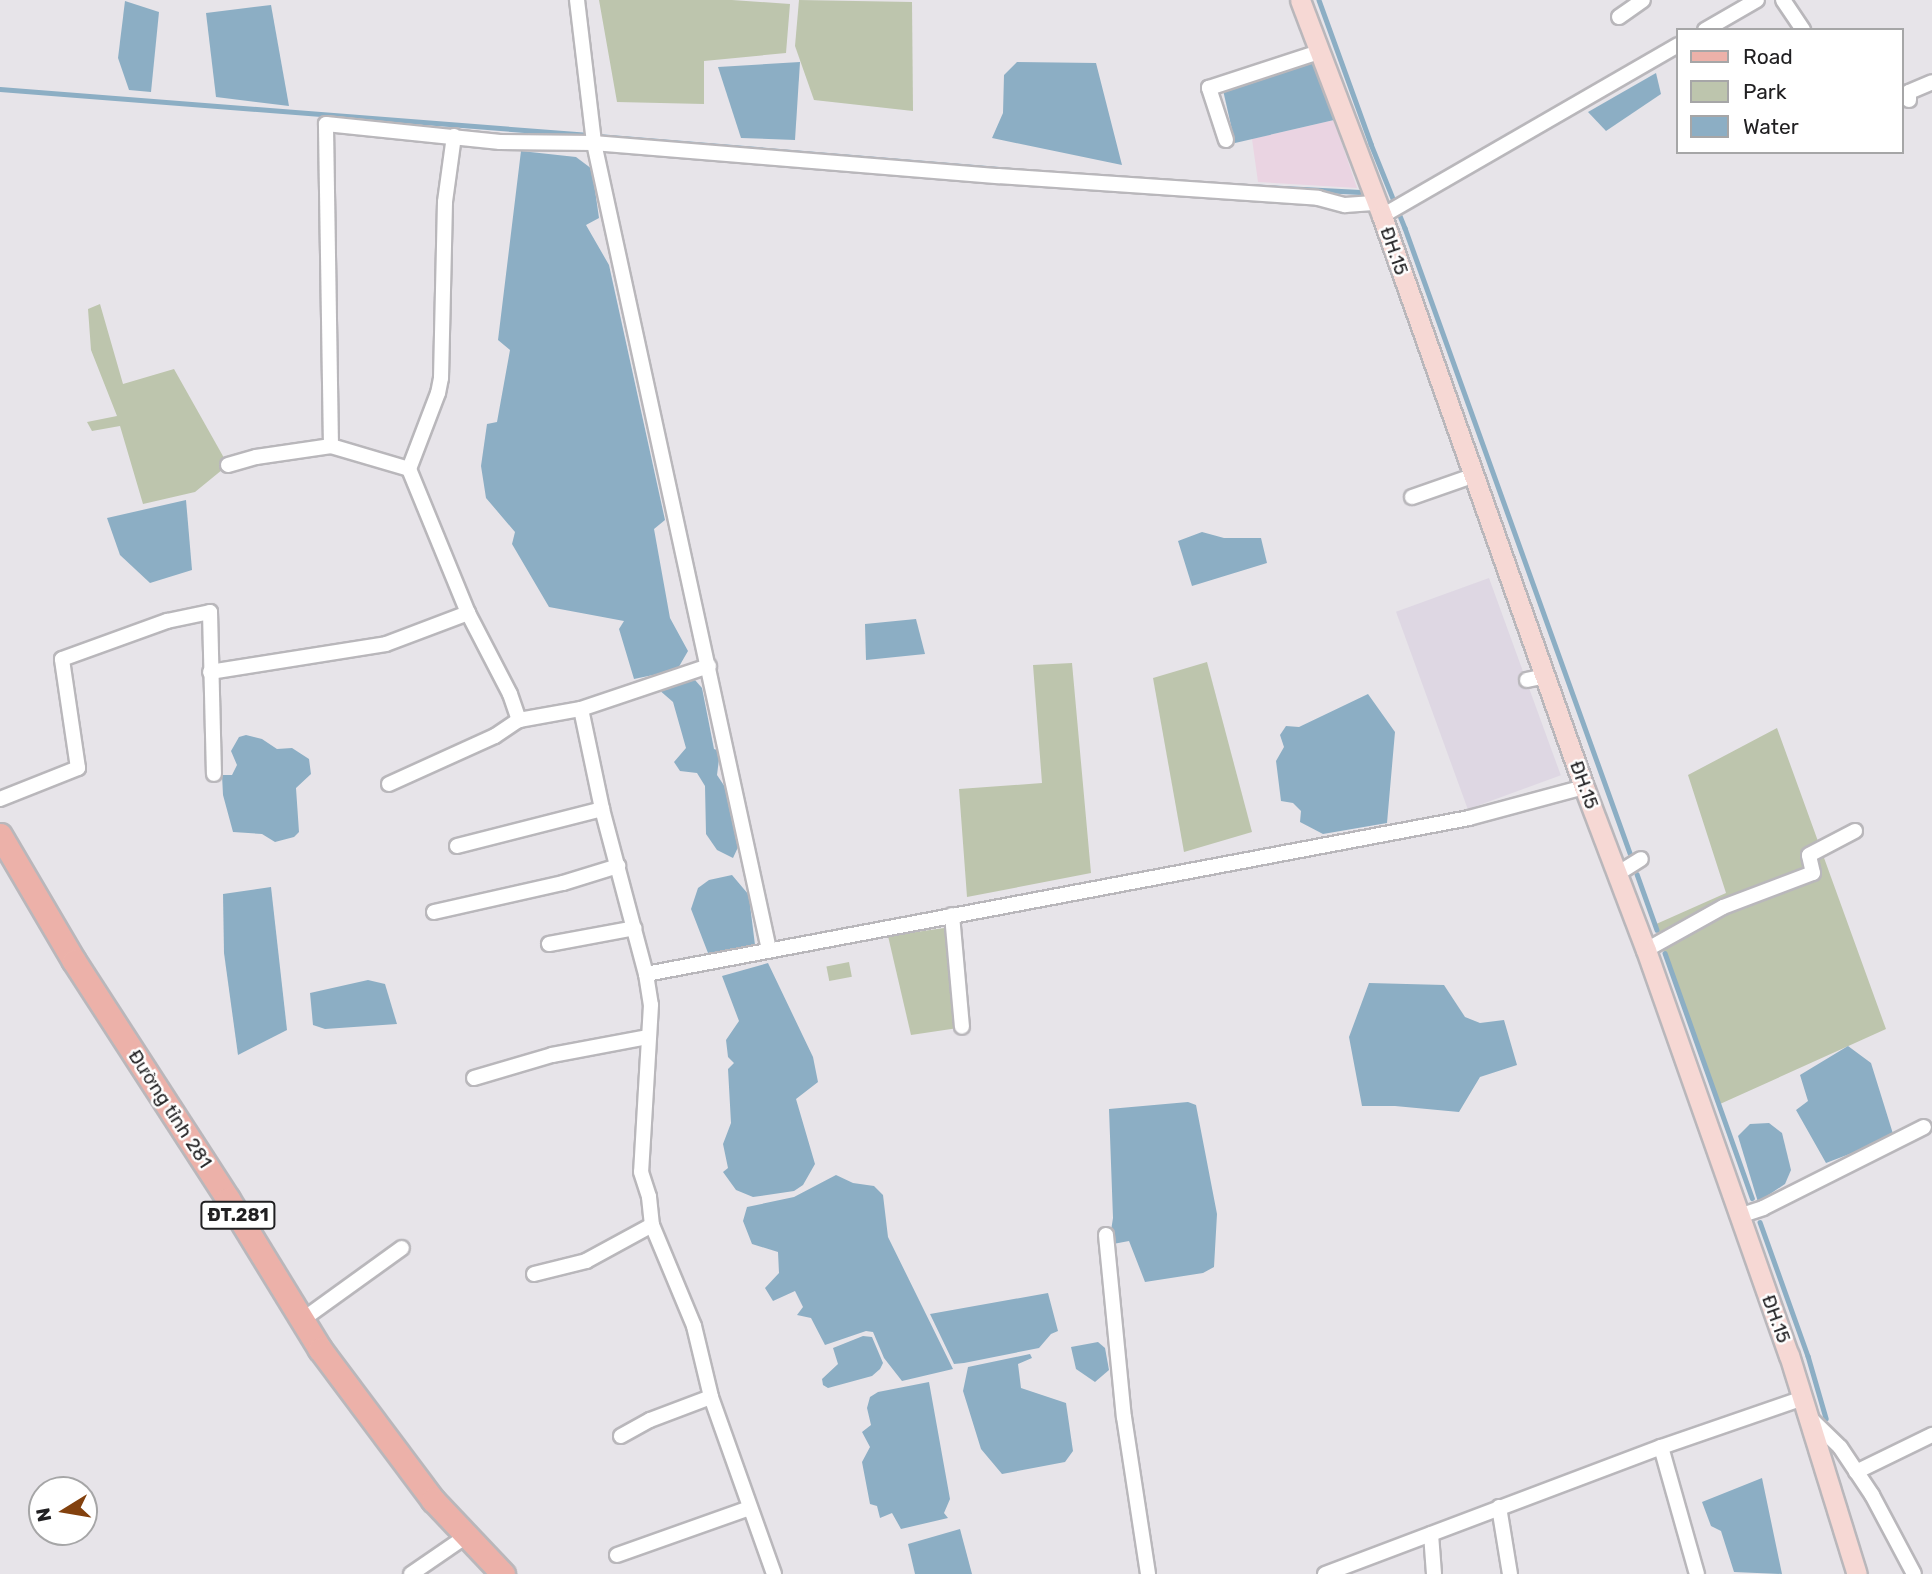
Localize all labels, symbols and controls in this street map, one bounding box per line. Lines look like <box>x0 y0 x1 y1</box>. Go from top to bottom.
legend <box>1676 28 1904 154</box>
text: Road <box>1743 44 1793 69</box>
text: Park <box>1743 79 1787 104</box>
text: Water <box>1743 114 1799 139</box>
street label: ĐH.15 <box>1375 224 1413 278</box>
street label: ĐH.15 <box>1565 758 1603 812</box>
street label: Đường tỉnh 281 <box>123 1045 217 1173</box>
road number: ĐT.281 <box>200 1200 276 1230</box>
street label: ĐH.15 <box>1757 1292 1795 1346</box>
north arrow <box>28 1476 98 1546</box>
text: N <box>31 1506 56 1524</box>

